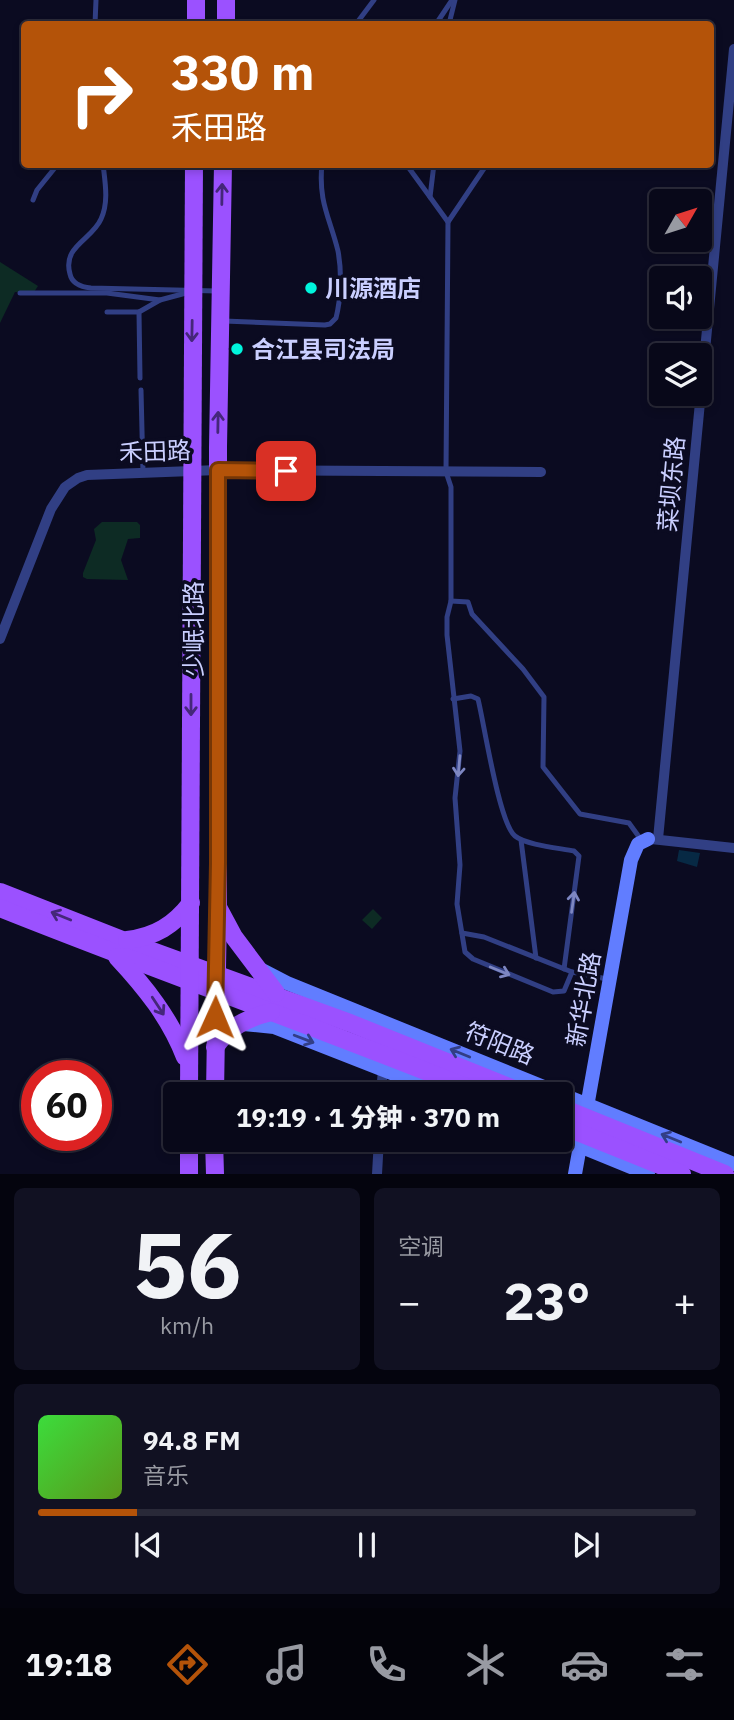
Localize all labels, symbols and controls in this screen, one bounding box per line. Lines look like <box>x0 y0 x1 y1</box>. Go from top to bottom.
text: 330 m <box>171 40 315 103</box>
icon: right <box>56 49 147 140</box>
text: 禾田路 <box>171 106 267 148</box>
one-way arrow <box>216 183 229 206</box>
north arrow <box>649 189 712 252</box>
map controls <box>649 189 712 406</box>
button: sound <box>649 266 712 329</box>
place label: 川源酒店 <box>325 272 421 304</box>
marker: 川源酒店 <box>303 280 319 296</box>
one-way arrow <box>185 319 199 342</box>
place label: 合江县司法局 <box>251 333 395 365</box>
marker: 合江县司法局 <box>229 341 245 357</box>
button: layers <box>649 343 712 406</box>
one-way arrow <box>212 410 225 433</box>
street label: 禾田路 <box>118 434 192 468</box>
street label: 菜坝东路 <box>651 435 691 533</box>
pin <box>256 441 316 501</box>
icon: arrive <box>267 452 305 490</box>
street label: 少岷北路 <box>177 581 209 677</box>
one-way arrow <box>184 693 198 716</box>
one-way arrow <box>452 755 465 777</box>
one-way arrow <box>567 891 580 914</box>
one-way arrow <box>51 908 73 921</box>
street label: 新华北路 <box>559 949 607 1049</box>
one-way arrow <box>489 965 511 978</box>
position arrow <box>178 980 252 1054</box>
one-way arrow <box>151 996 165 1016</box>
street label: 符阳路 <box>461 1015 539 1071</box>
one-way arrow <box>293 1033 315 1046</box>
one-way arrow <box>449 1046 471 1059</box>
speed limit sign: 60 <box>21 1060 112 1151</box>
text: 19:19 · 1 分钟 · 370 m <box>236 1100 500 1134</box>
one-way arrow <box>660 1131 682 1144</box>
text: 56 <box>132 1205 242 1323</box>
text: 空调 <box>398 1231 444 1261</box>
text: 23° <box>504 1267 590 1334</box>
text: − <box>398 1277 421 1326</box>
text: + <box>673 1277 696 1326</box>
text: km/h <box>160 1310 214 1340</box>
text: 94.8 FM <box>143 1423 241 1457</box>
text: 音乐 <box>143 1460 189 1490</box>
icon: previous <box>129 1526 167 1564</box>
icon: pause <box>348 1526 386 1564</box>
icon: next <box>567 1526 605 1564</box>
icon: directions <box>163 1640 212 1689</box>
icon: music <box>262 1640 311 1689</box>
icon: phone <box>362 1640 411 1689</box>
icon: climate <box>461 1640 510 1689</box>
icon: car <box>560 1640 609 1689</box>
icon: filters <box>660 1640 709 1689</box>
text: 19:18 <box>25 1643 113 1685</box>

